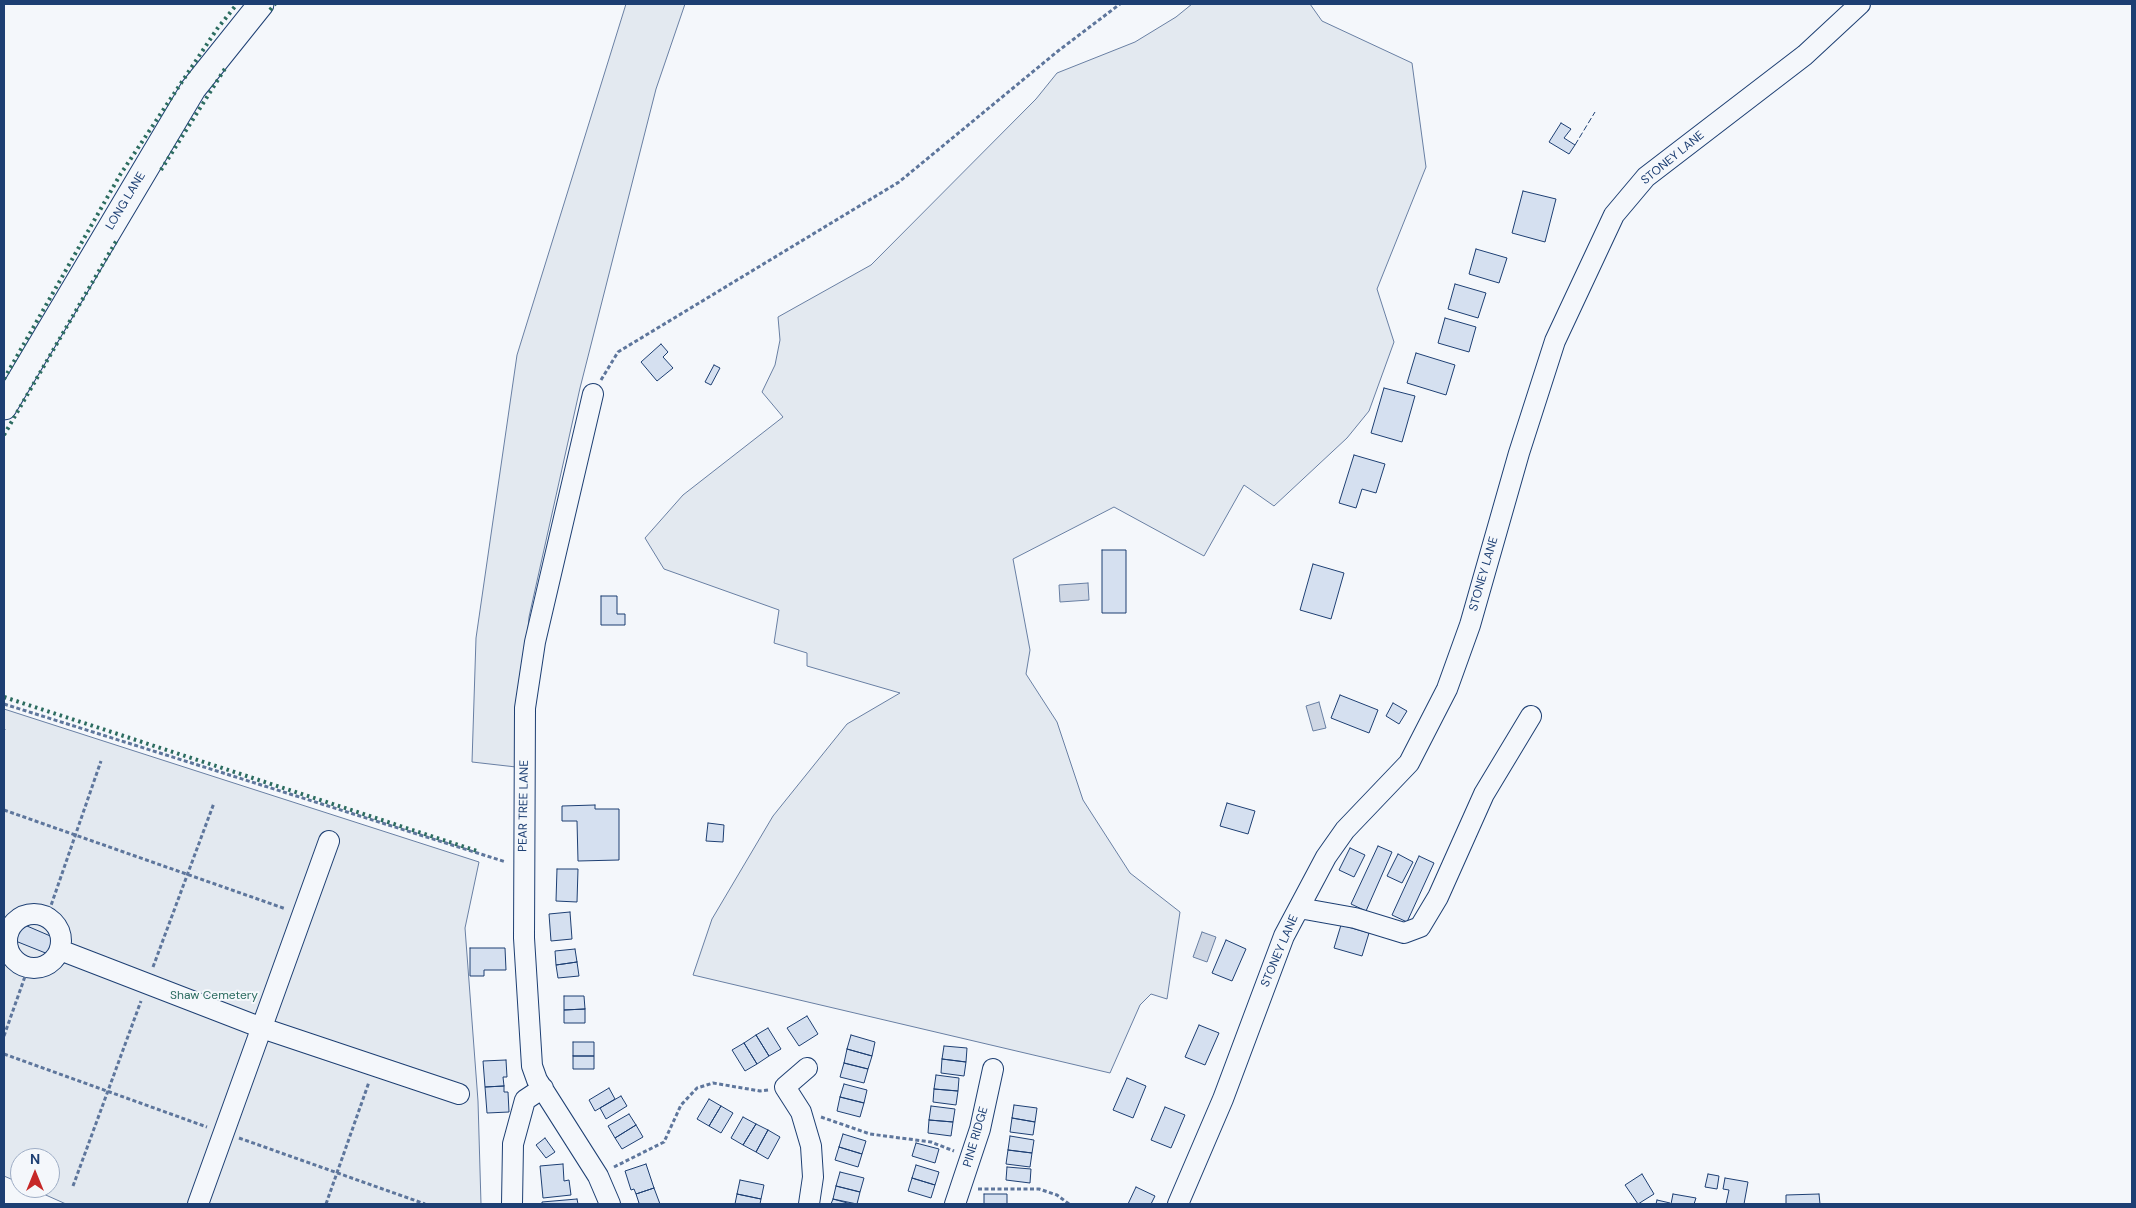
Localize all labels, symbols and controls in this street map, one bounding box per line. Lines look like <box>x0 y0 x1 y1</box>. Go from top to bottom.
street label: STONEY LANE <box>1639 128 1707 188</box>
street label: LONG LANE <box>103 170 149 232</box>
street label: STONEY LANE <box>1466 535 1502 613</box>
street label: PEAR TREE LANE <box>516 760 532 852</box>
street label: STONEY LANE <box>1258 913 1302 989</box>
park label: Shaw Cemetery <box>170 989 258 1003</box>
street label: PINE RIDGE <box>961 1105 991 1169</box>
north arrow <box>10 1148 60 1198</box>
text: N <box>30 1150 40 1168</box>

